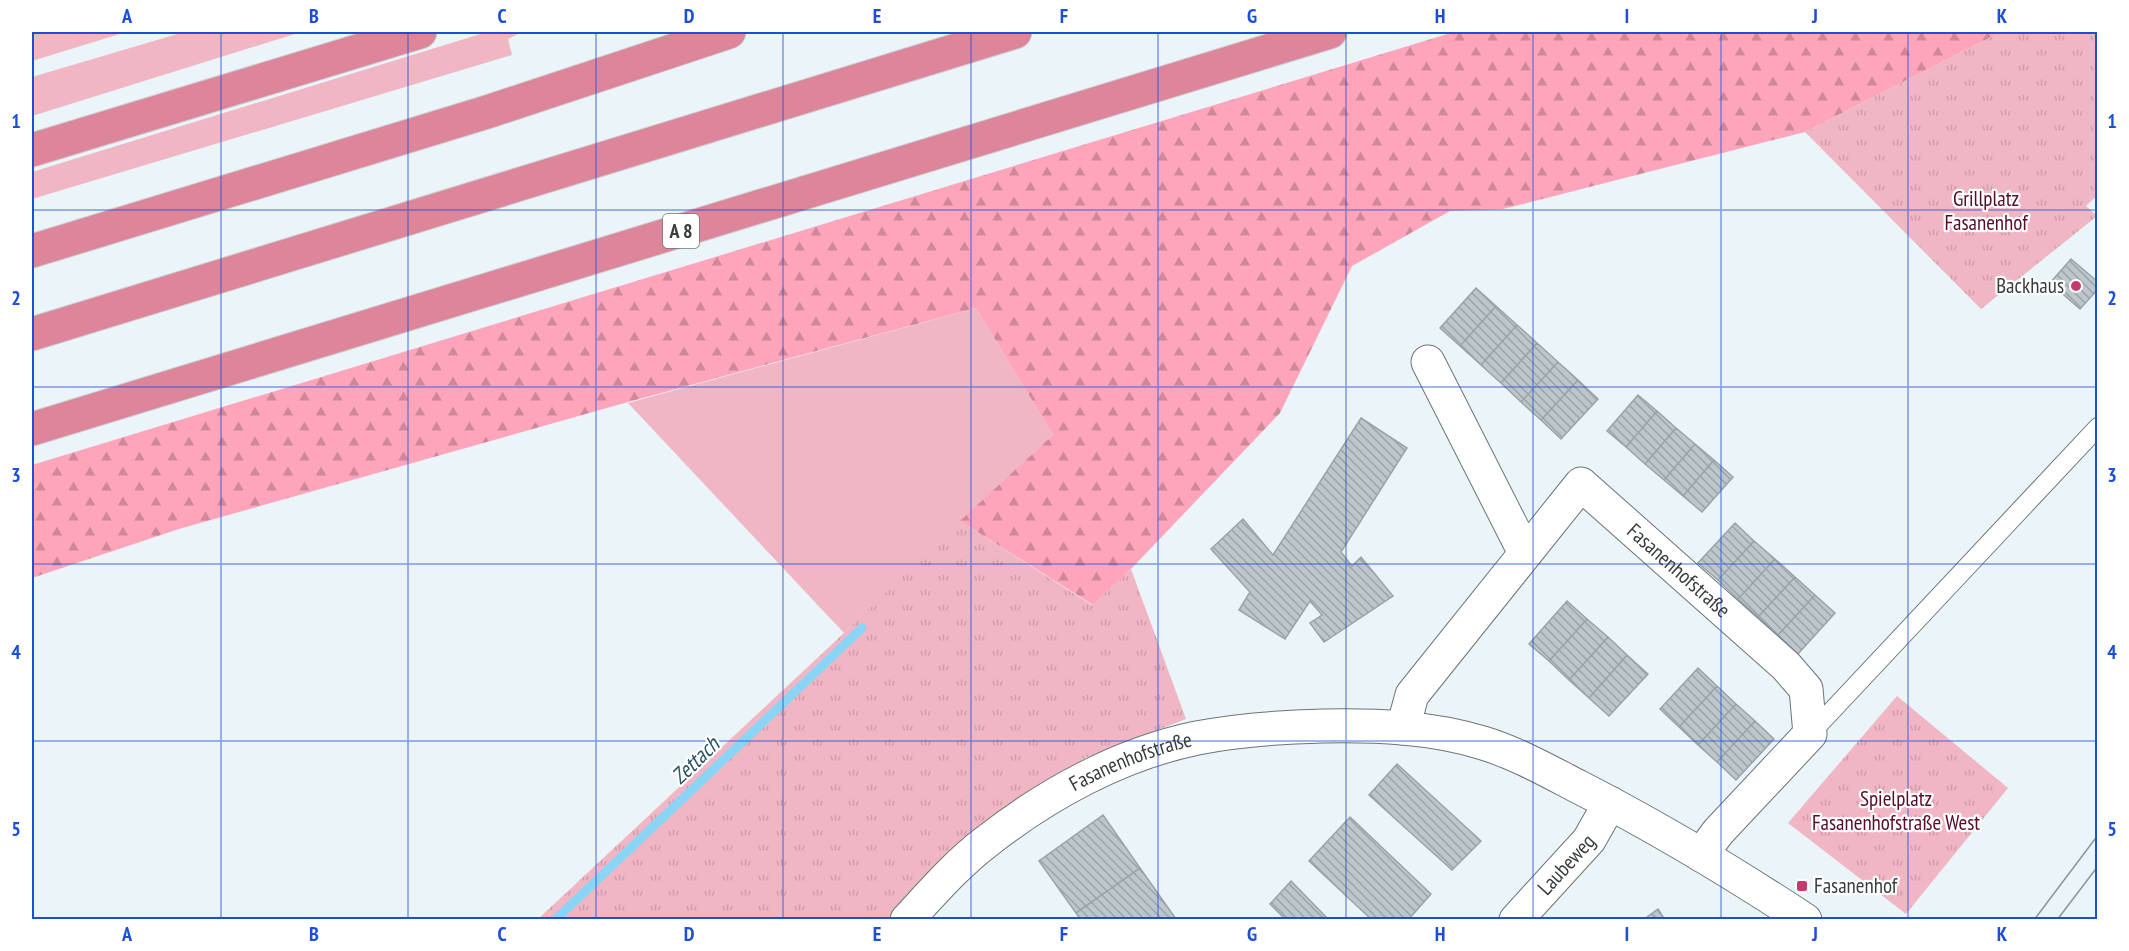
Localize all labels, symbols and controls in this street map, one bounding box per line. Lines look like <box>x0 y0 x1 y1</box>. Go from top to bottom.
text: A <box>121 3 133 29</box>
text: B <box>309 3 319 29</box>
text: C <box>497 3 507 29</box>
text: D <box>684 3 695 29</box>
text: E <box>873 3 881 29</box>
text: F <box>1060 3 1068 29</box>
text: G <box>1247 3 1257 29</box>
text: H <box>1435 3 1445 29</box>
text: I <box>1625 3 1629 29</box>
text: J <box>1811 3 1818 29</box>
text: K <box>1997 3 2008 29</box>
text: 1 <box>11 108 21 134</box>
text: 1 <box>2107 108 2117 134</box>
park label: Grillplatz Fasanenhof <box>1944 185 2028 236</box>
road number: A 8 <box>663 214 699 248</box>
place label: Backhaus <box>1996 272 2064 299</box>
marker: Backhaus <box>2069 279 2083 293</box>
text: 2 <box>11 285 21 311</box>
text: 2 <box>2107 285 2117 311</box>
text: 3 <box>11 462 21 488</box>
text: 3 <box>2107 462 2117 488</box>
street label: Fasanenhofstraße <box>1622 517 1736 623</box>
text: 4 <box>11 639 21 665</box>
text: 4 <box>2107 639 2117 665</box>
street label: Fasanenhofstraße <box>1064 726 1194 797</box>
water label: Zettach <box>665 729 726 790</box>
park label: Spielplatz Fasanenhofstraße West <box>1812 785 1980 836</box>
text: 5 <box>11 816 21 842</box>
text: 5 <box>2107 816 2117 842</box>
street label: Laubeweg <box>1531 828 1601 900</box>
place label: Fasanenhof <box>1814 872 1898 899</box>
marker: Fasanenhof <box>1795 879 1809 893</box>
text: A <box>121 921 133 947</box>
text: B <box>309 921 319 947</box>
text: C <box>497 921 507 947</box>
text: D <box>684 921 695 947</box>
text: E <box>873 921 881 947</box>
text: F <box>1060 921 1068 947</box>
text: G <box>1247 921 1257 947</box>
text: H <box>1435 921 1445 947</box>
text: I <box>1625 921 1629 947</box>
text: J <box>1811 921 1818 947</box>
text: K <box>1997 921 2008 947</box>

